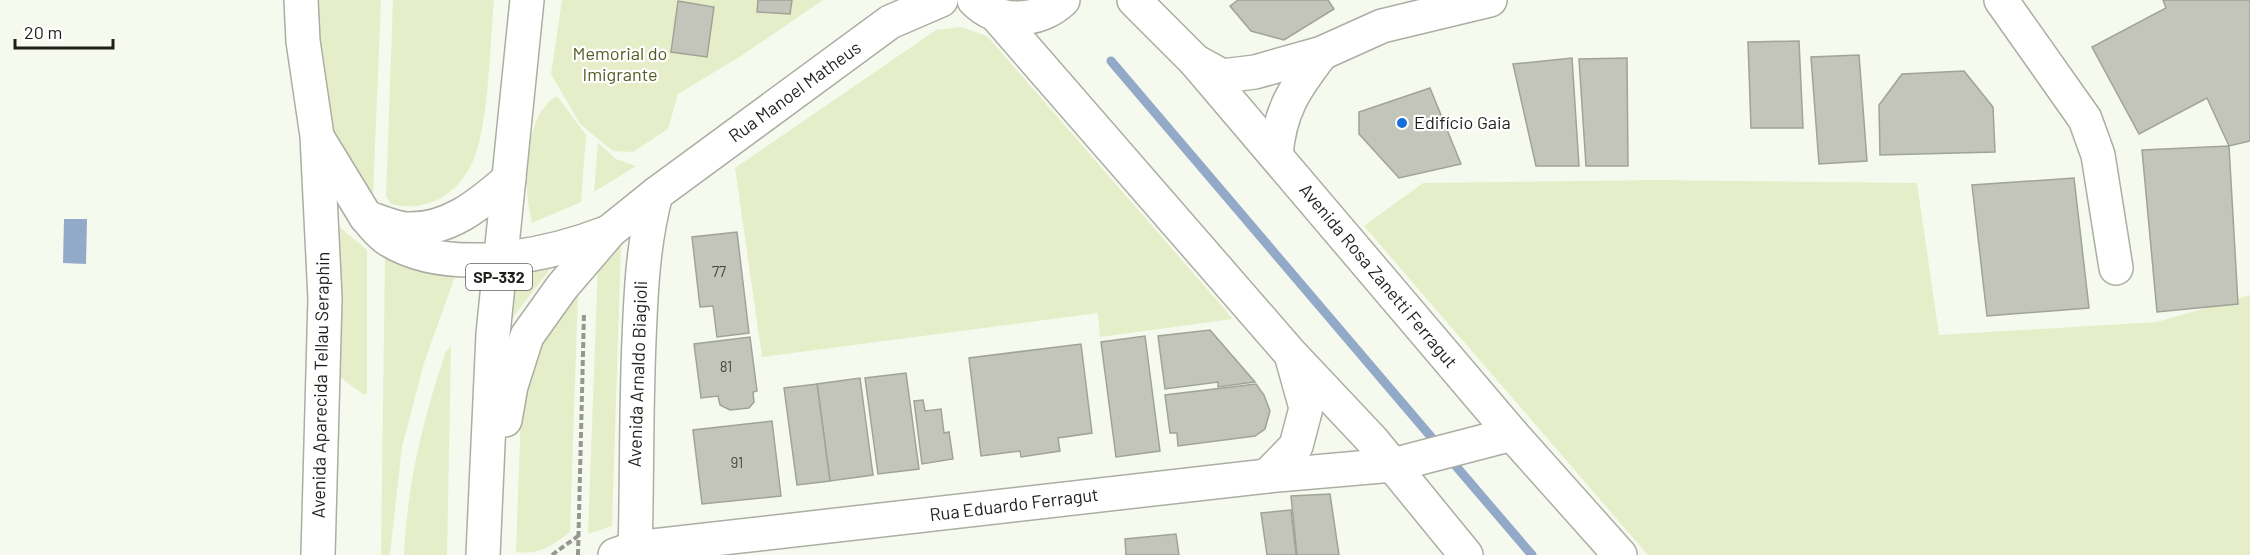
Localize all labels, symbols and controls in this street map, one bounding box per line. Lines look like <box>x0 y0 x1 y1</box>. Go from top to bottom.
scale bar <box>15 12 112 50</box>
text: 20 m <box>24 21 62 43</box>
street label: Rua Manoel Matheus <box>724 36 865 147</box>
park label: Memorial do Imigrante <box>573 42 667 85</box>
place label: Edifício Gaia <box>1414 111 1511 133</box>
marker: Edifício Gaia <box>1395 116 1409 130</box>
street label: Avenida Rosa Zanetti Ferragut <box>1295 179 1462 372</box>
street label: Avenida Aparecida Tellau Seraphin <box>307 251 333 519</box>
house number: 77 <box>712 262 726 280</box>
road number: SP-332 <box>466 264 532 290</box>
street label: Avenida Arnaldo Biagioli <box>623 280 651 468</box>
house number: 81 <box>720 357 732 375</box>
house number: 91 <box>731 453 743 471</box>
street label: Rua Eduardo Ferragut <box>928 483 1100 525</box>

